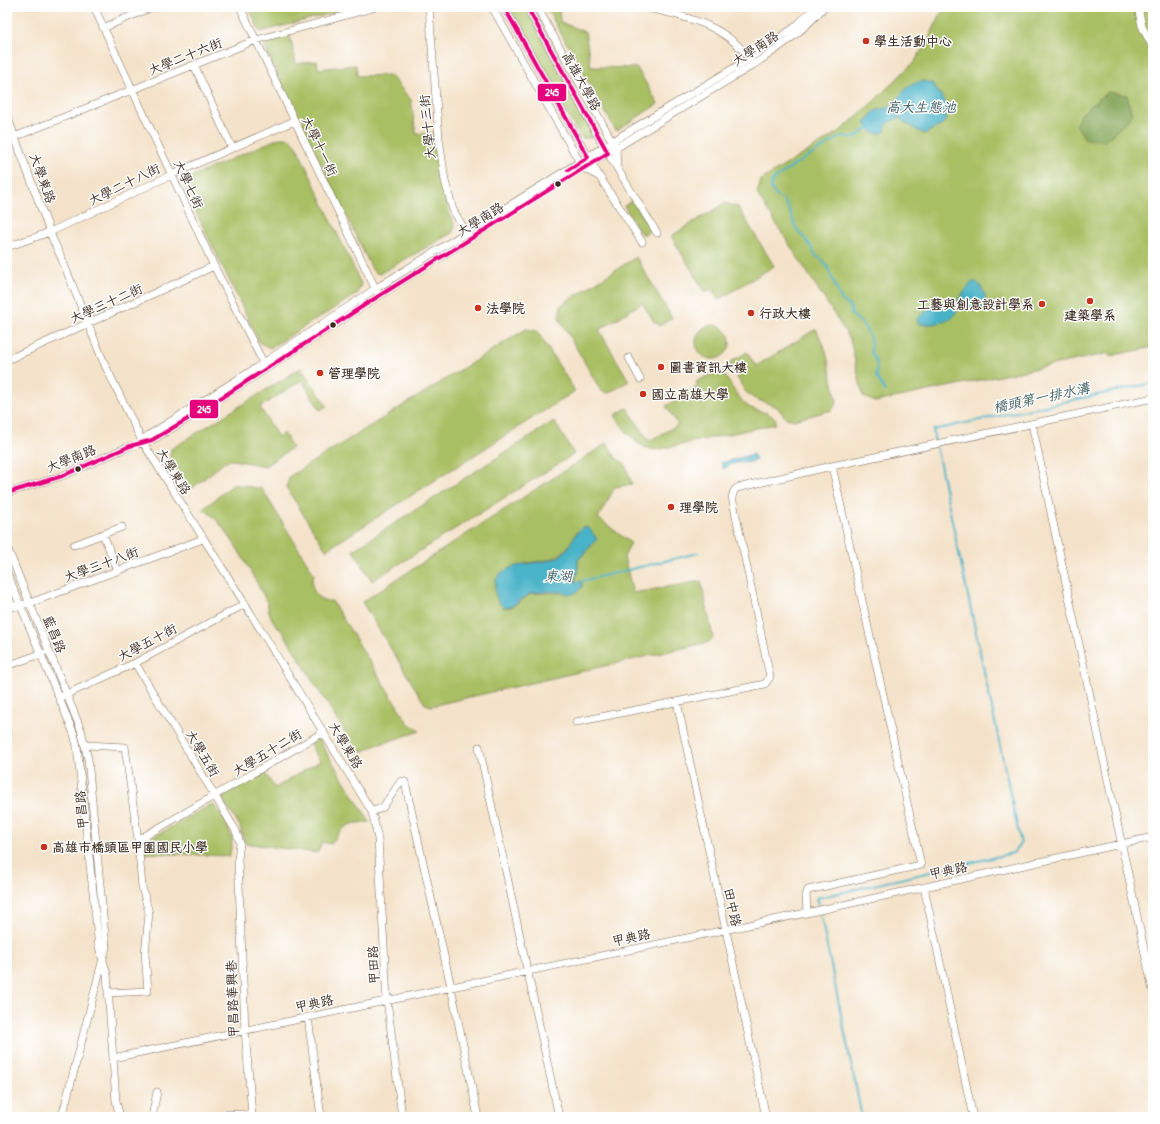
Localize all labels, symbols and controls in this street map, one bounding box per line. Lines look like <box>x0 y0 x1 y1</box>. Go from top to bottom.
street label: 大學南路 <box>728 26 782 70</box>
place label: 學生活動中心 <box>874 32 952 50</box>
street label: 大學二十六街 <box>145 33 225 79</box>
marker: 學生活動中心 <box>861 36 871 46</box>
street label: 高雄大學路 <box>558 48 606 114</box>
line badge: 245 <box>537 83 567 102</box>
text: 245 <box>545 85 559 99</box>
street label: 大學十三街 <box>415 94 439 160</box>
water label: 高大生態池 <box>886 97 957 116</box>
street label: 大學十一街 <box>298 113 342 179</box>
street label: 大學東路 <box>26 150 60 206</box>
street label: 大學七街 <box>170 157 208 211</box>
street label: 大學二十八街 <box>85 159 163 209</box>
unlabelled marker <box>553 179 563 189</box>
street label: 大學南路 <box>453 198 507 240</box>
street label: 大學三十二街 <box>67 279 145 327</box>
place label: 工藝與創意設計學系 <box>917 295 1034 313</box>
marker: 建築學系 <box>1085 296 1095 306</box>
place label: 法學院 <box>486 299 525 317</box>
marker: 工藝與創意設計學系 <box>1037 299 1047 309</box>
marker: 法學院 <box>473 303 483 313</box>
place label: 行政大樓 <box>759 304 811 322</box>
place label: 建築學系 <box>1064 306 1116 324</box>
marker: 行政大樓 <box>746 308 756 318</box>
unlabelled marker <box>328 320 338 330</box>
place label: 圖書資訊大樓 <box>669 358 747 376</box>
marker: 圖書資訊大樓 <box>656 362 666 372</box>
place label: 管理學院 <box>328 364 380 382</box>
marker: 管理學院 <box>315 368 325 378</box>
water label: 橋頭第一排水溝 <box>991 377 1092 416</box>
place label: 國立高雄大學 <box>651 385 729 403</box>
marker: 國立高雄大學 <box>638 389 648 399</box>
line badge: 245 <box>189 399 219 419</box>
text: 245 <box>197 402 211 416</box>
street label: 大學南路 <box>44 440 98 476</box>
street label: 大學東路 <box>153 444 195 498</box>
unlabelled marker <box>73 464 83 474</box>
place label: 理學院 <box>679 498 718 516</box>
marker: 理學院 <box>666 502 676 512</box>
street label: 大學三十八街 <box>61 542 141 586</box>
water label: 東湖 <box>544 566 574 585</box>
street label: 藍昌路 <box>39 613 71 655</box>
street label: 大學五十街 <box>114 619 180 665</box>
street label: 大學東路 <box>325 718 367 772</box>
street label: 大學五十二街 <box>229 724 305 780</box>
street label: 大學五街 <box>182 726 224 780</box>
street label: 甲昌路 <box>70 790 92 830</box>
place label: 高雄市橋頭區甲圍國民小學 <box>52 838 208 856</box>
marker: 高雄市橋頭區甲圍國民小學 <box>39 842 49 852</box>
street label: 甲典路 <box>927 857 969 883</box>
street label: 田中路 <box>720 886 746 928</box>
street label: 甲典路 <box>610 924 652 950</box>
street label: 甲田路 <box>363 945 383 985</box>
street label: 甲昌路華興巷 <box>222 960 242 1038</box>
street label: 甲典路 <box>293 990 335 1016</box>

